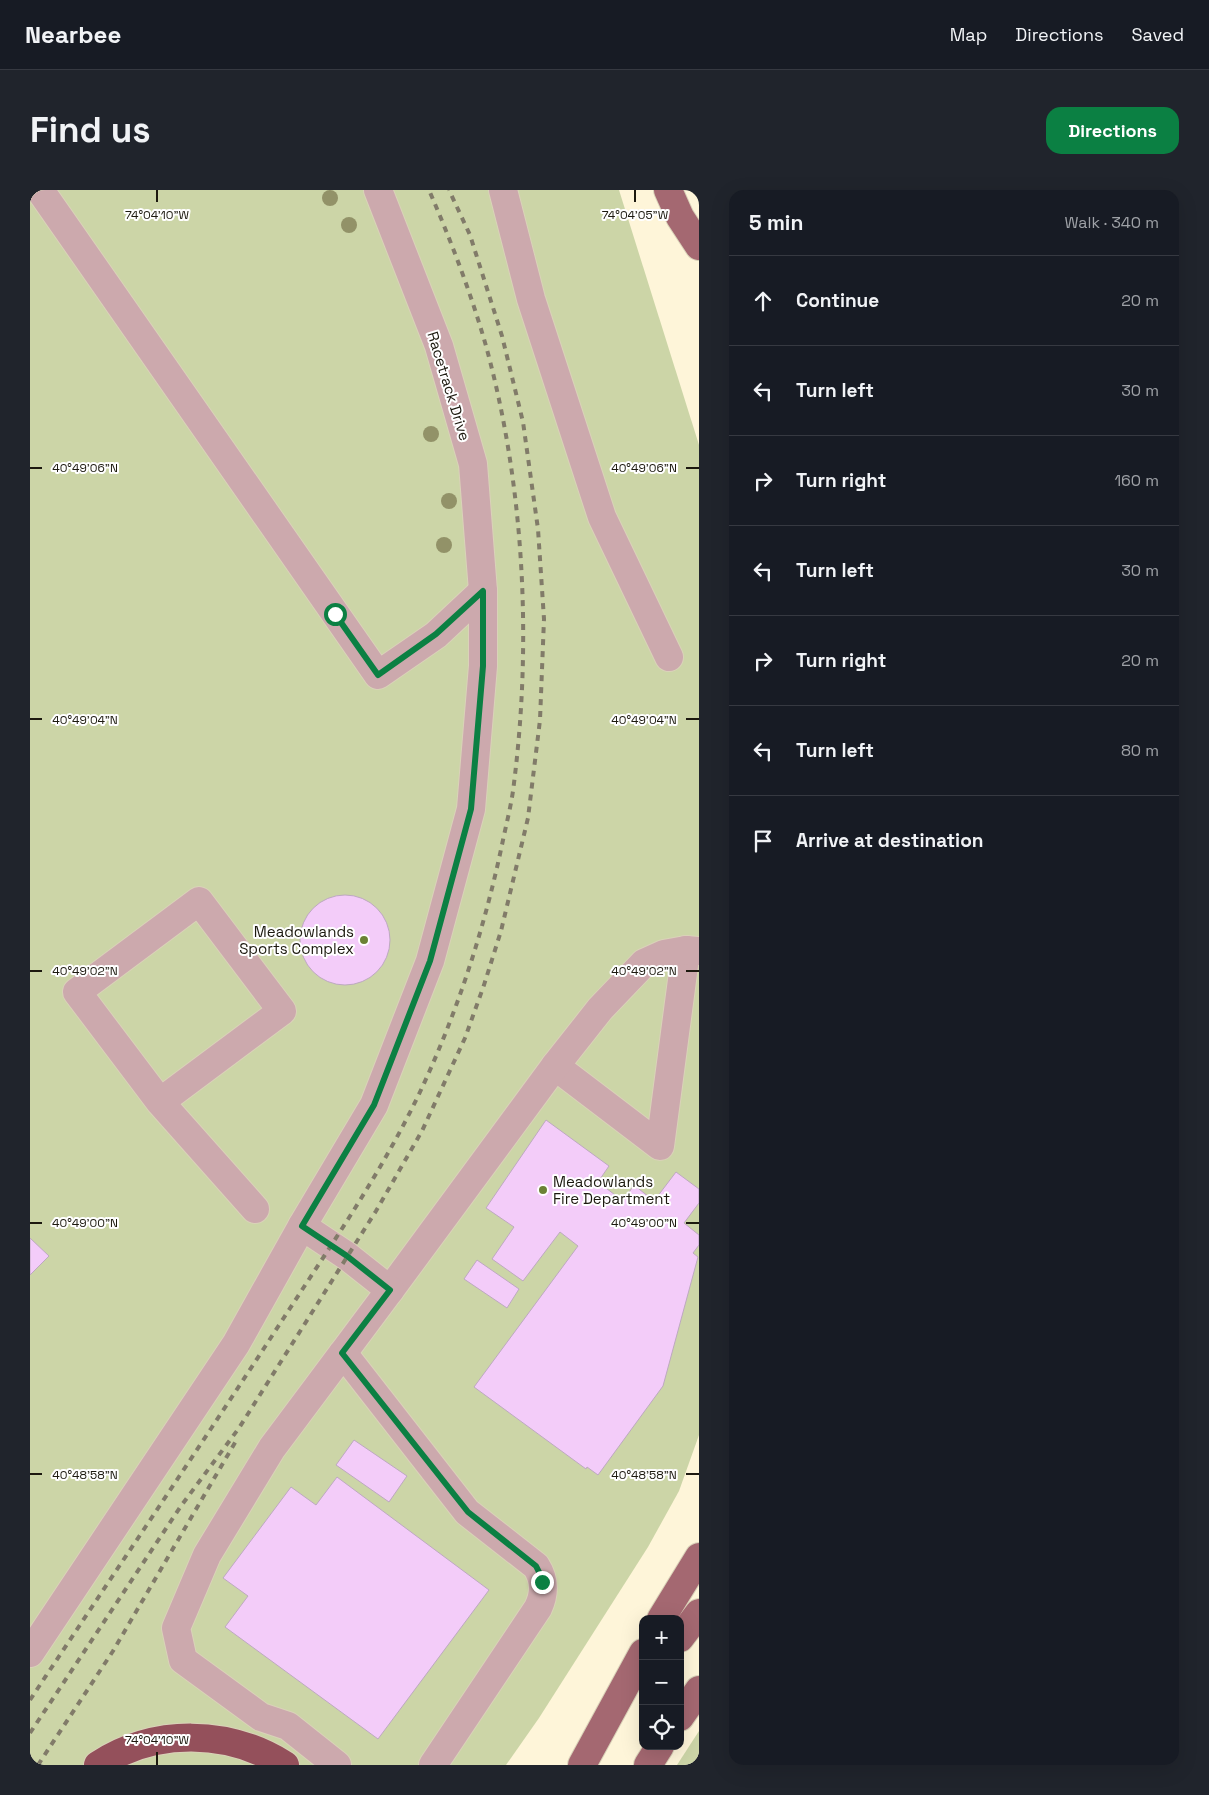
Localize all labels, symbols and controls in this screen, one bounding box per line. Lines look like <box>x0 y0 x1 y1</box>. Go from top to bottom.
text: Nearbee <box>25 19 121 50</box>
text: Map <box>950 23 987 46</box>
text: Directions <box>1015 23 1104 46</box>
text: Saved <box>1132 23 1184 46</box>
button: Directions <box>1046 107 1179 154</box>
text: Find us <box>30 108 151 152</box>
text: 74°04'10"W <box>125 207 190 223</box>
text: 74°04'05"W <box>602 207 669 223</box>
text: 5 min <box>749 209 803 236</box>
text: Walk · 340 m <box>1064 212 1159 233</box>
icon: ahead <box>749 287 777 315</box>
text: Continue <box>796 288 879 313</box>
text: 20 m <box>1121 290 1159 311</box>
street label: Racetrack Drive <box>423 329 475 443</box>
icon: left <box>749 377 777 405</box>
text: Turn left <box>796 378 874 403</box>
text: 30 m <box>1121 380 1159 401</box>
text: 40°49'06"N <box>52 460 118 476</box>
text: 40°49'06"N <box>611 460 677 476</box>
icon: right <box>749 467 777 495</box>
text: Turn right <box>796 468 886 493</box>
text: 160 m <box>1114 470 1159 491</box>
icon: left <box>749 557 777 585</box>
text: Turn left <box>796 558 874 583</box>
text: 30 m <box>1121 560 1159 581</box>
route start <box>324 603 347 626</box>
icon: right <box>749 647 777 675</box>
text: Turn right <box>796 648 886 673</box>
text: 20 m <box>1121 650 1159 671</box>
text: 40°49'04"N <box>52 712 118 728</box>
text: 40°49'04"N <box>611 712 677 728</box>
icon: left <box>749 737 777 765</box>
text: Turn left <box>796 738 874 763</box>
text: 80 m <box>1121 740 1159 761</box>
icon: arrive <box>749 827 777 855</box>
text: Arrive at destination <box>796 828 984 853</box>
place label: Meadowlands Sports Complex <box>239 922 354 958</box>
marker: Meadowlands Sports Complex <box>358 934 370 946</box>
text: 40°49'02"N <box>52 963 118 979</box>
text: 40°49'02"N <box>611 963 677 979</box>
place label: Meadowlands Fire Department <box>553 1172 670 1208</box>
marker: Meadowlands Fire Department <box>537 1184 549 1196</box>
text: 40°49'00"N <box>52 1215 118 1231</box>
text: 40°49'00"N <box>611 1215 677 1231</box>
text: 40°48'58"N <box>52 1467 118 1483</box>
text: 40°48'58"N <box>611 1467 677 1483</box>
route end <box>531 1571 554 1594</box>
map controls <box>639 1615 684 1750</box>
button: + <box>639 1615 684 1660</box>
button: − <box>639 1660 684 1705</box>
button: locate <box>639 1705 684 1750</box>
text: 74°04'10"W <box>125 1732 190 1748</box>

